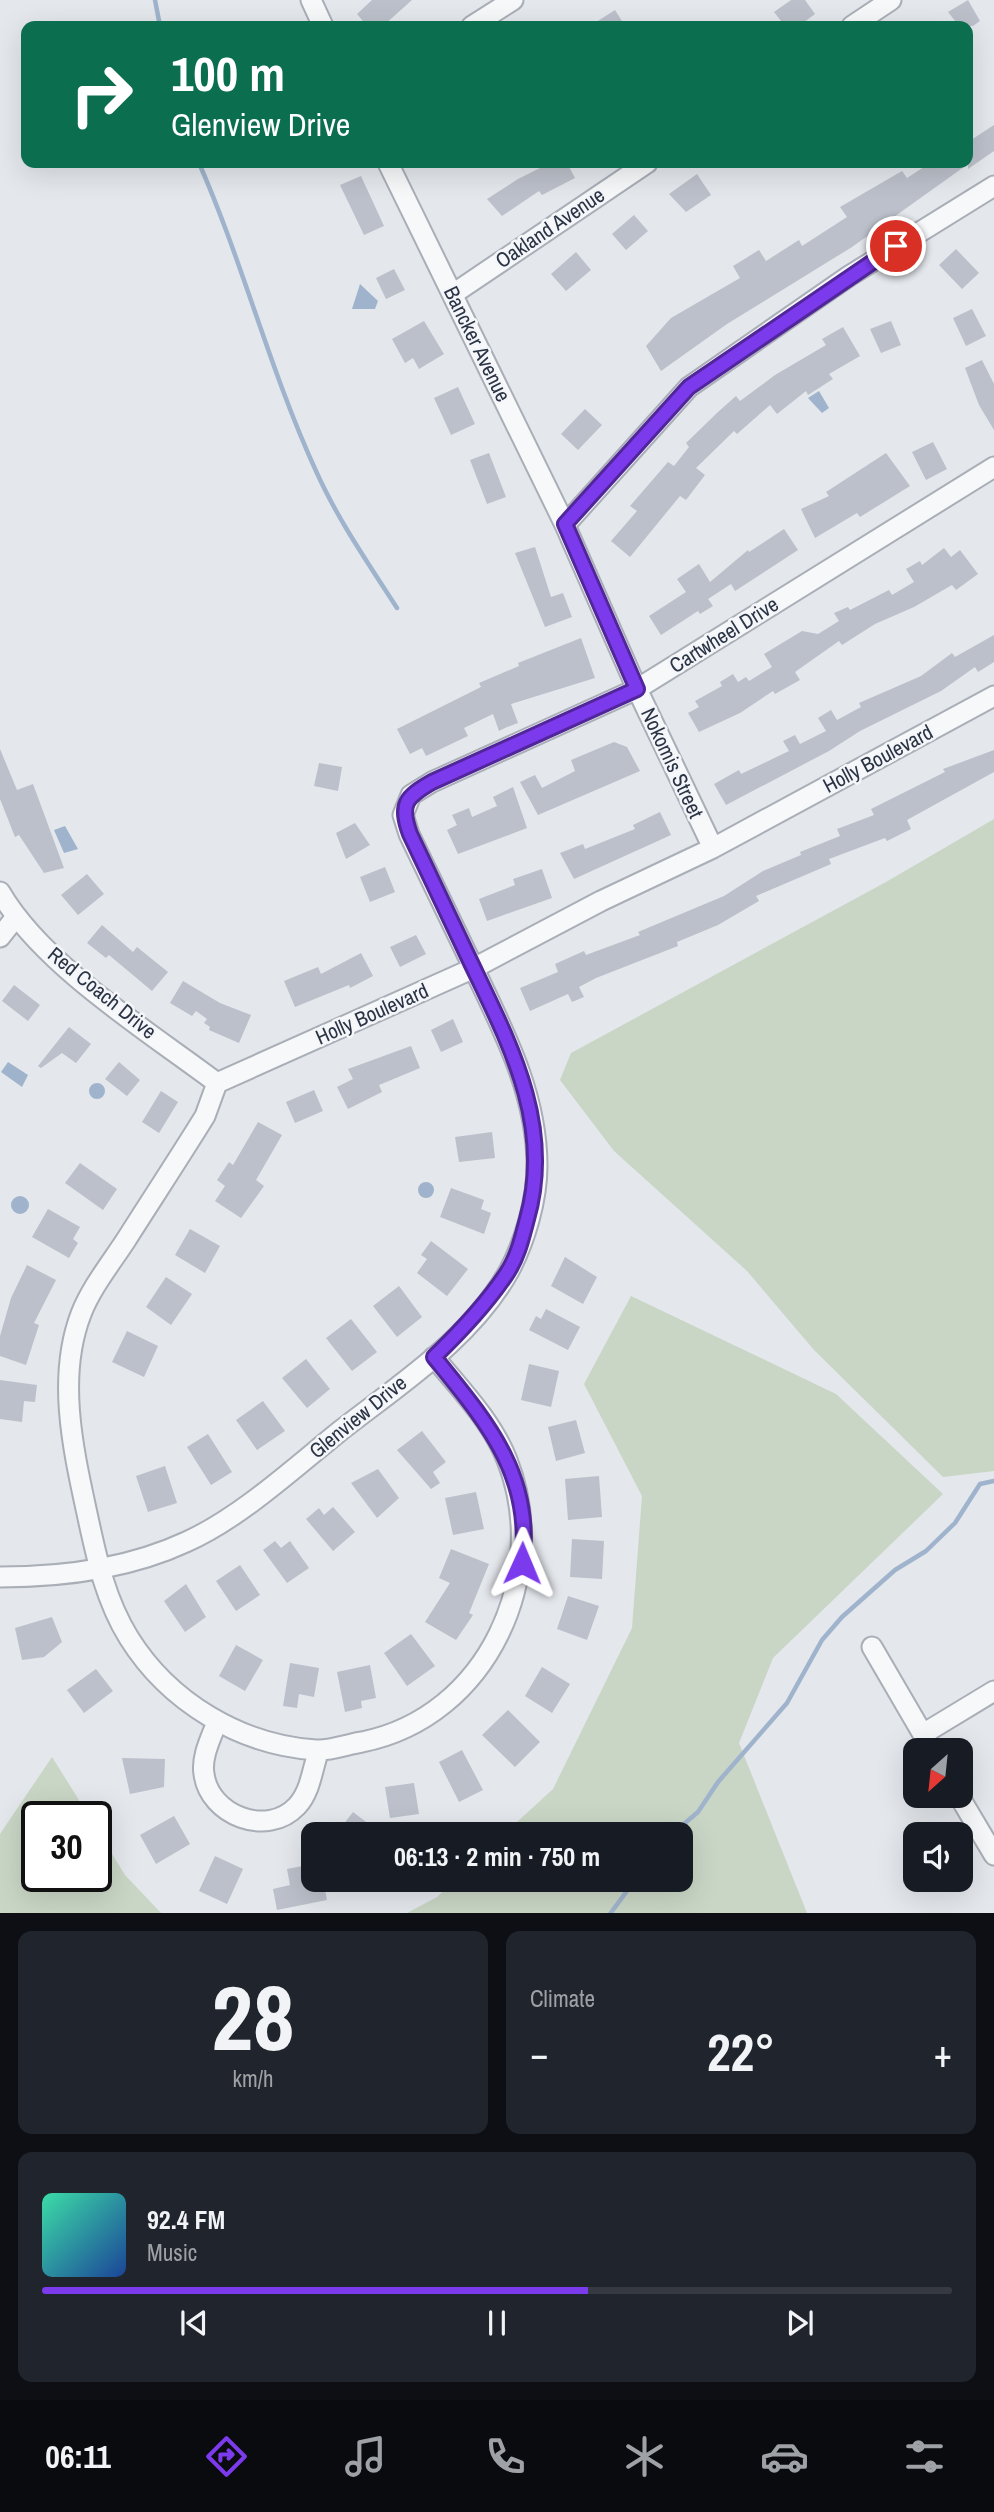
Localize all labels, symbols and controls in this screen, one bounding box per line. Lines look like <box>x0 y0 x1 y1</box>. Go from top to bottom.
text: 100 m <box>171 40 285 106</box>
icon: right <box>56 49 147 140</box>
text: Glenview Drive <box>171 103 350 146</box>
street label: Oakland Avenue <box>489 180 610 275</box>
pin <box>866 216 926 276</box>
icon: arrive <box>877 227 915 265</box>
street label: Bancker Avenue <box>437 281 518 406</box>
street label: Cartwheel Drive <box>664 590 784 680</box>
street label: Nokomis Street <box>634 703 711 823</box>
street label: Holly Boulevard <box>818 717 938 800</box>
street label: Red Coach Drive <box>42 940 163 1045</box>
street label: Holly Boulevard <box>311 976 433 1051</box>
street label: Glenview Drive <box>303 1368 413 1465</box>
position arrow <box>485 1526 559 1600</box>
north arrow <box>903 1738 973 1808</box>
map controls <box>903 1738 973 1892</box>
speed limit sign: 30 <box>21 1801 112 1892</box>
button: sound <box>903 1822 973 1892</box>
text: 06:13 · 2 min · 750 m <box>394 1839 600 1874</box>
text: 28 <box>212 1956 295 2078</box>
text: Climate <box>530 1983 595 2014</box>
text: 22° <box>707 2017 775 2087</box>
text: − <box>530 2028 548 2079</box>
text: + <box>934 2028 952 2079</box>
text: km/h <box>233 2063 273 2094</box>
text: 92.4 FM <box>147 2202 225 2237</box>
text: Music <box>147 2237 197 2268</box>
icon: previous <box>175 2304 213 2342</box>
icon: pause <box>478 2304 516 2342</box>
icon: next <box>781 2304 819 2342</box>
icon: directions <box>202 2432 251 2481</box>
icon: music <box>341 2432 390 2481</box>
icon: phone <box>481 2432 530 2481</box>
icon: climate <box>620 2432 669 2481</box>
icon: car <box>760 2432 809 2481</box>
icon: filters <box>900 2432 949 2481</box>
text: 06:11 <box>45 2435 111 2478</box>

